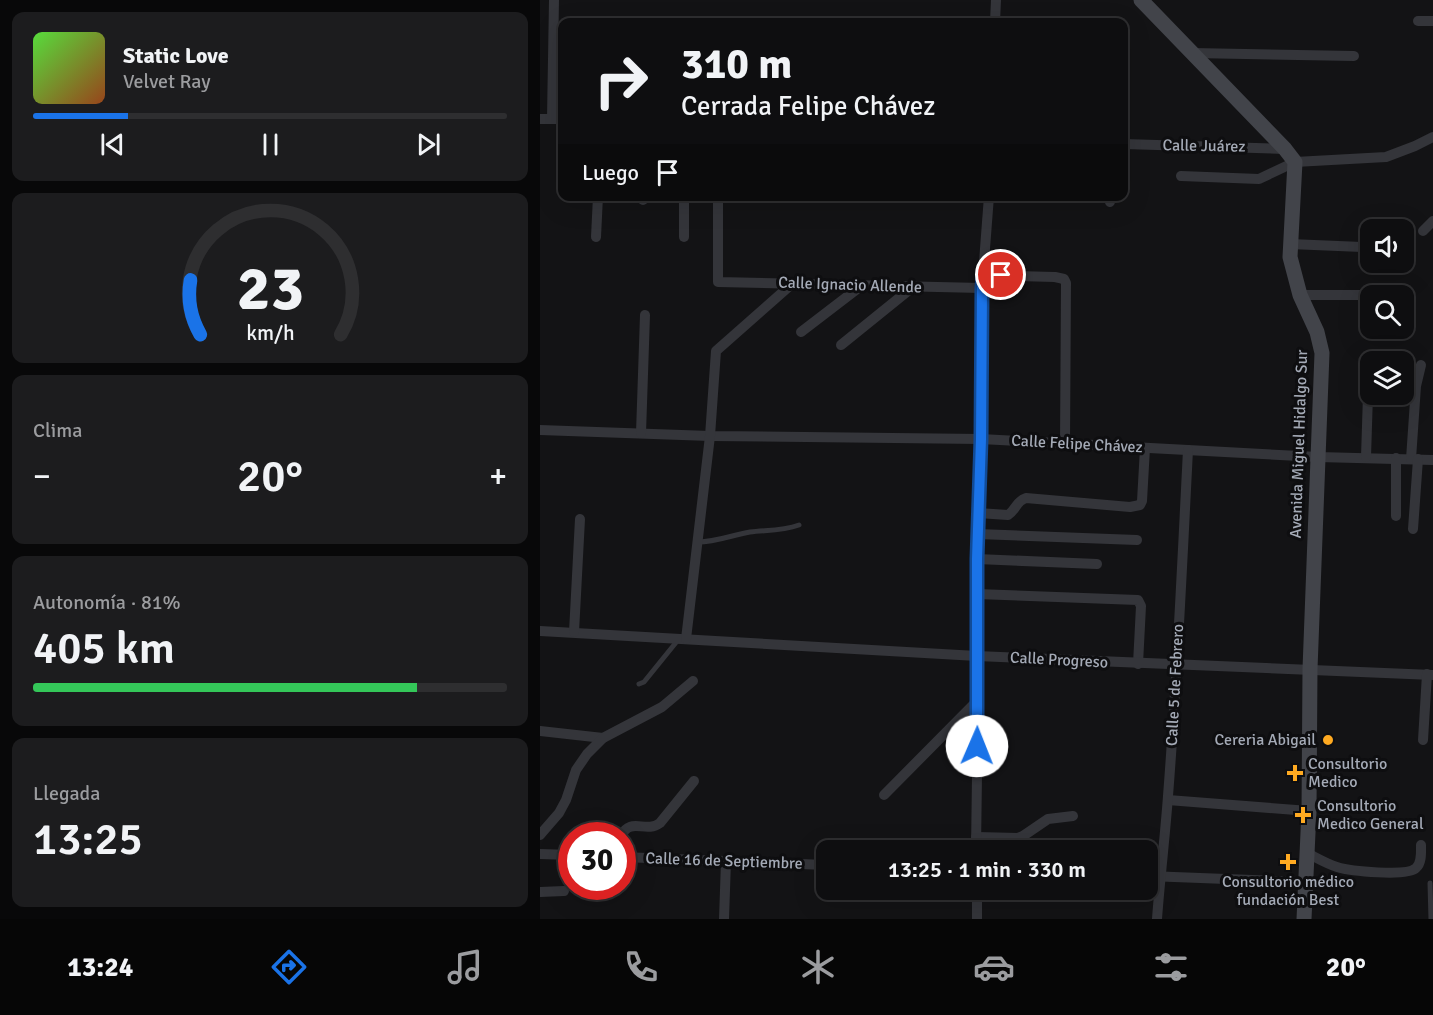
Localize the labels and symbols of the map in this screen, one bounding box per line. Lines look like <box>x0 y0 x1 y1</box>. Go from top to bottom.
street label: Calle Juárez <box>1162 135 1246 157</box>
pin <box>975 249 1026 300</box>
street label: Calle Ignacio Allende <box>778 272 922 298</box>
street label: Avenida Miguel Hidalgo Sur <box>1286 349 1312 539</box>
street label: Calle Felipe Chávez <box>1011 431 1143 457</box>
street label: Calle 5 de Febrero <box>1162 623 1188 747</box>
street label: Calle Progreso <box>1009 647 1109 673</box>
position arrow <box>945 714 1009 778</box>
place label: Cereria Abigail <box>1215 730 1316 750</box>
marker: Cereria Abigail <box>1321 733 1335 747</box>
place label: Consultorio Medico <box>1308 754 1387 792</box>
marker: Consultorio Medico <box>1286 764 1304 782</box>
place label: Consultorio Medico General <box>1317 796 1424 834</box>
marker: Consultorio Medico General <box>1294 806 1312 824</box>
speed limit sign: 30 <box>558 822 636 900</box>
street label: Calle 16 de Septiembre <box>645 848 803 874</box>
marker: Consultorio médico fundación Best <box>1279 853 1297 871</box>
place label: Consultorio médico fundación Best <box>1222 872 1354 910</box>

